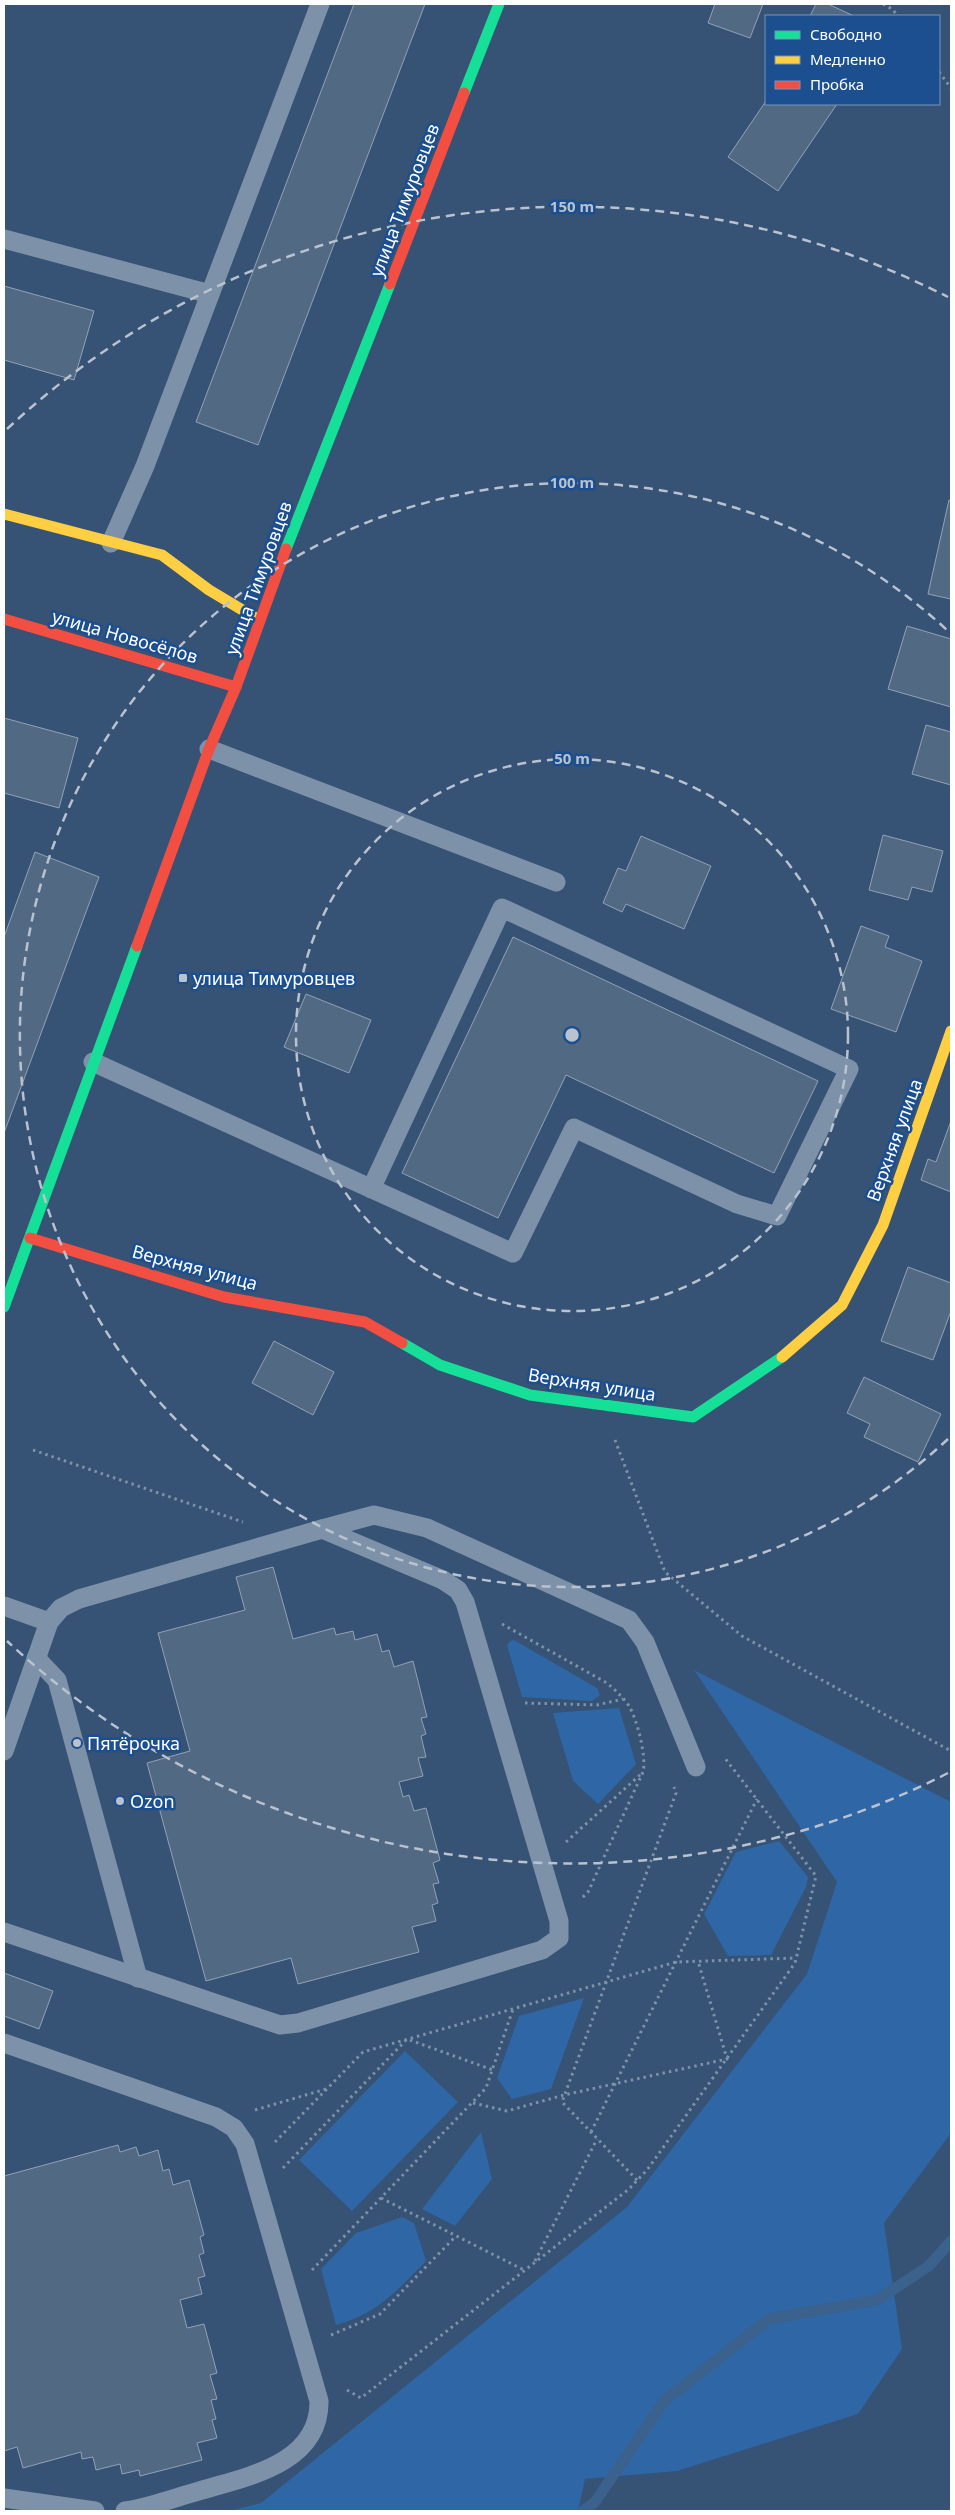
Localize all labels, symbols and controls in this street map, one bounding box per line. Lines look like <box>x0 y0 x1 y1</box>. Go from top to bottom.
legend <box>765 15 940 105</box>
text: Свободно <box>810 24 882 44</box>
text: Медленно <box>810 49 886 69</box>
text: Пробка <box>810 74 864 94</box>
street label: улица Тимуровцев <box>364 120 444 280</box>
text: 150 m <box>550 196 594 216</box>
text: 100 m <box>550 472 594 492</box>
street label: улица Тимуровцев <box>219 498 297 658</box>
street label: улица Новосёлов <box>49 604 201 668</box>
text: 50 m <box>554 748 590 768</box>
place label: улица Тимуровцев <box>193 966 355 990</box>
marker: улица Тимуровцев <box>177 972 189 984</box>
centre of rings <box>563 1026 581 1044</box>
street label: Верхняя улица <box>861 1075 927 1205</box>
street label: Верхняя улица <box>130 1239 260 1295</box>
street label: Верхняя улица <box>526 1362 658 1406</box>
place label: Пятёрочка <box>87 1731 180 1755</box>
marker: Пятёрочка <box>71 1737 83 1749</box>
place label: Ozon <box>130 1789 175 1813</box>
marker: Ozon <box>114 1795 126 1807</box>

